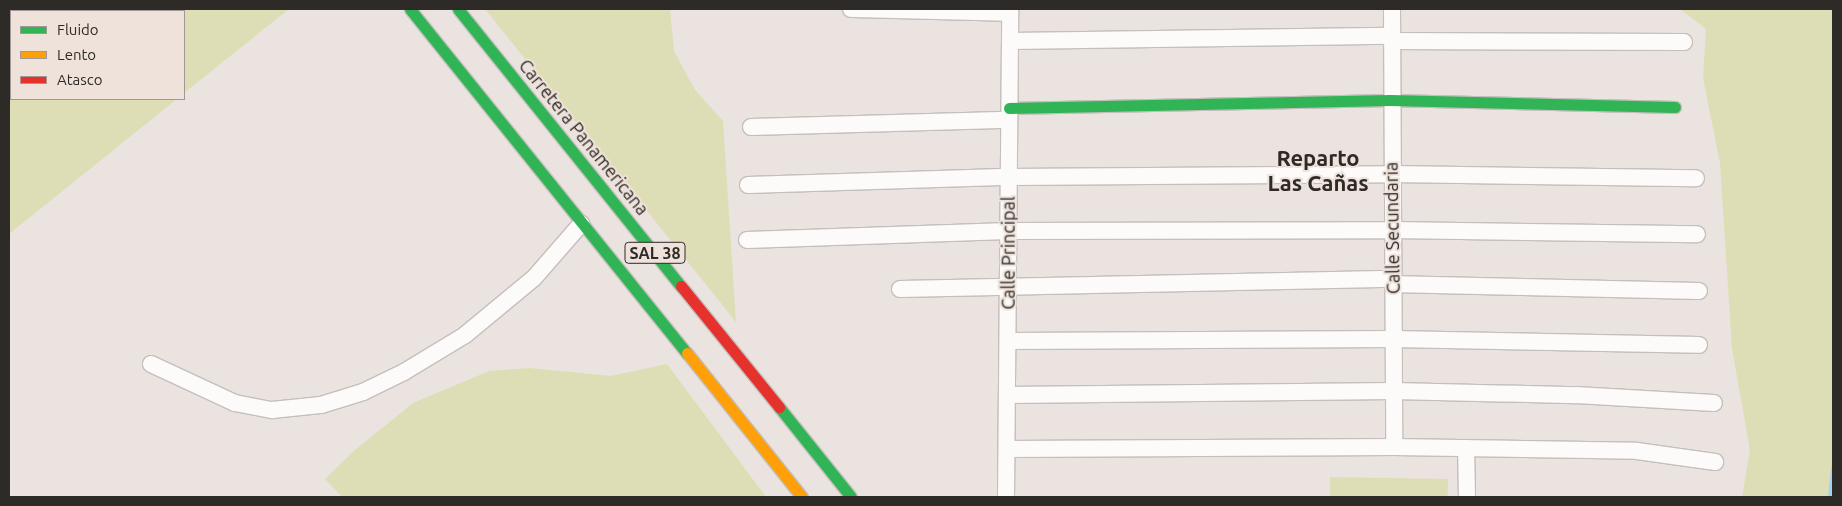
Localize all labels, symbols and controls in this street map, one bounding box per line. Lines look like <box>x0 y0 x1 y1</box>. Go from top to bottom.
legend <box>10 10 185 100</box>
text: Fluido <box>57 21 99 38</box>
text: Lento <box>57 46 96 63</box>
street label: Carretera Panamericana <box>515 55 653 219</box>
text: Atasco <box>57 71 103 88</box>
district label: Reparto Las Cañas <box>1267 144 1369 195</box>
street label: Calle Secundaria <box>1380 162 1404 294</box>
street label: Calle Principal <box>997 196 1019 310</box>
road number: SAL 38 <box>624 240 686 266</box>

